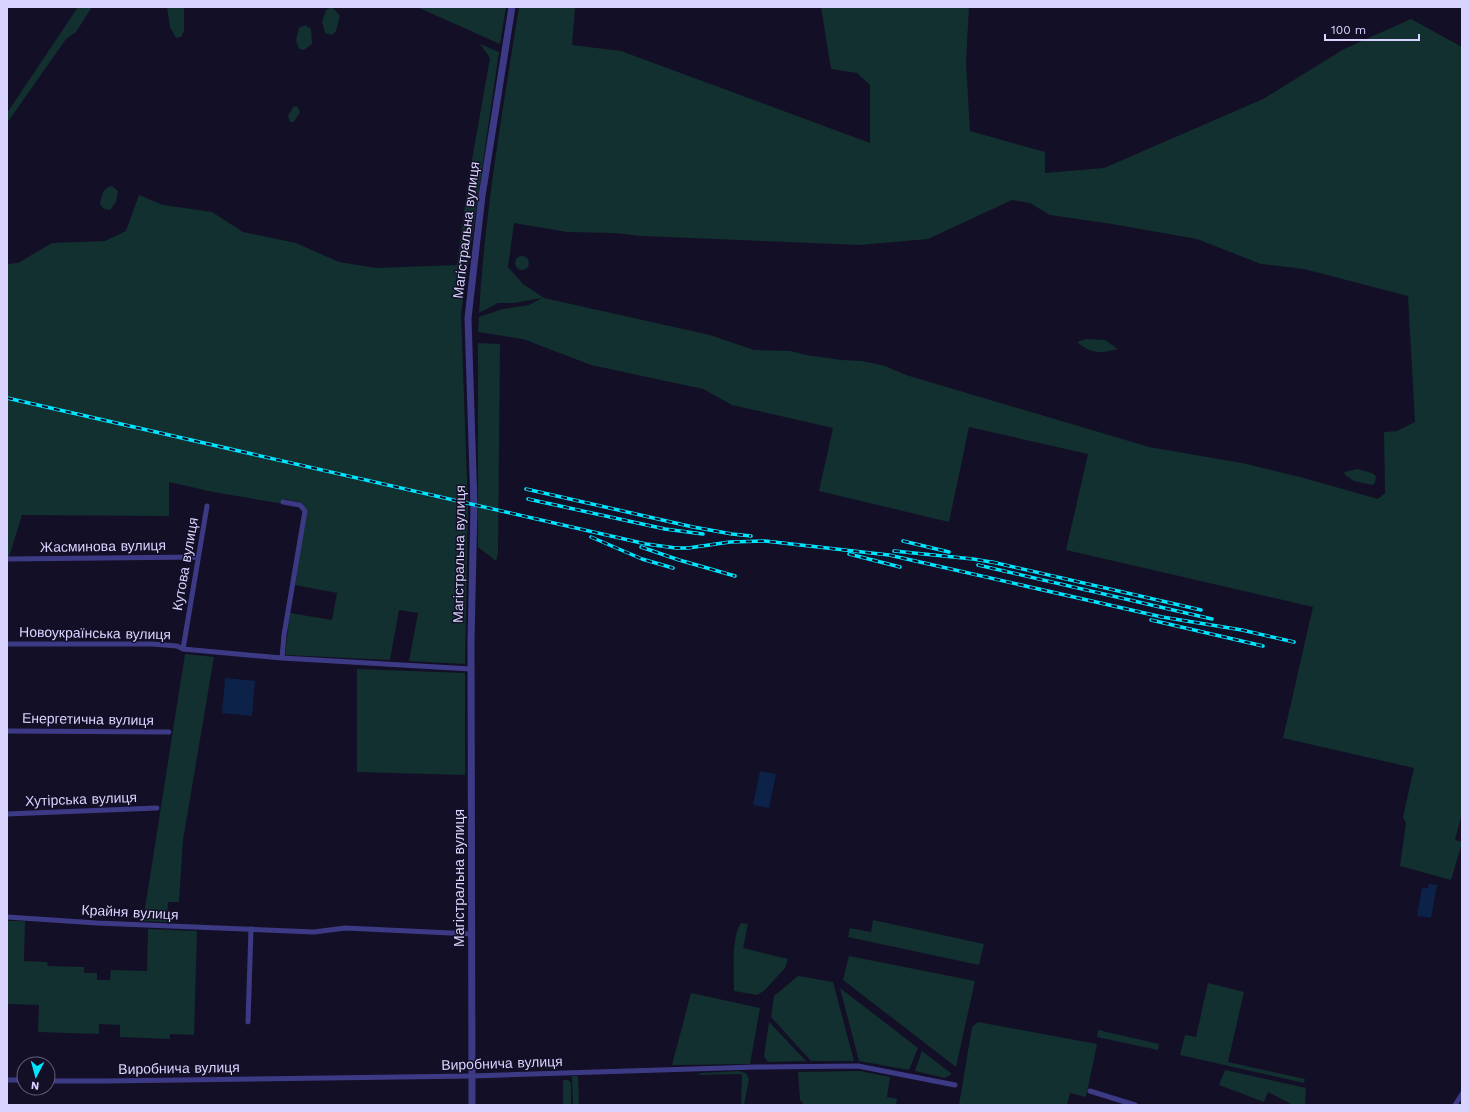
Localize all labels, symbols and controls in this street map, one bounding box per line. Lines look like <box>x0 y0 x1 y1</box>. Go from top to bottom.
scale bar <box>1325 16 1419 42</box>
text: 100 m <box>1331 23 1366 37</box>
street label: Магістральна вулиця <box>450 161 482 299</box>
street label: Магістральна вулиця <box>450 485 468 623</box>
street label: Кутова вулиця <box>169 516 201 612</box>
street label: Жасминова вулиця <box>40 537 166 555</box>
street label: Новоукраїнська вулиця <box>19 624 171 642</box>
street label: Енергетична вулиця <box>22 710 154 728</box>
street label: Хутірська вулиця <box>25 789 137 809</box>
street label: Магістральна вулиця <box>451 809 467 947</box>
street label: Крайня вулиця <box>81 901 179 923</box>
street label: Виробнича вулиця <box>441 1053 563 1073</box>
north arrow <box>16 1056 56 1096</box>
street label: Виробнича вулиця <box>118 1059 240 1077</box>
text: N <box>30 1079 40 1092</box>

